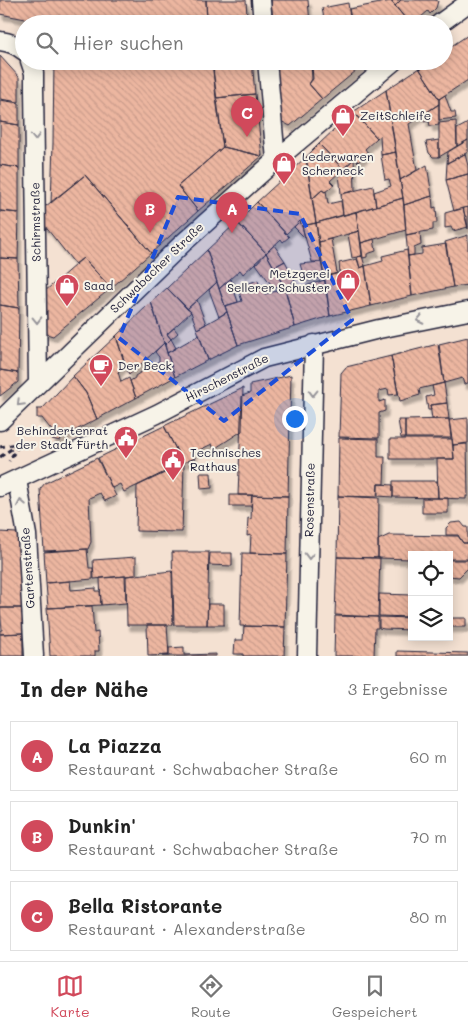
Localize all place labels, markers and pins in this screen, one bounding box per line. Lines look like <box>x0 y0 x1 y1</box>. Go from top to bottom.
pin: C <box>231 96 263 137</box>
shop icon: ZeitSchleife <box>330 103 356 137</box>
place label: ZeitSchleife <box>360 107 431 123</box>
place label: Lederwaren Scherneck <box>302 148 374 178</box>
shop icon: Lederwaren Scherneck <box>271 151 297 185</box>
pin: B <box>134 192 166 233</box>
pin: A <box>216 192 248 233</box>
place label: Metzgerei Sellerer Schuster <box>227 265 330 295</box>
shop icon: Metzgerei Sellerer Schuster <box>335 268 361 302</box>
shop icon: Saad <box>54 273 80 307</box>
place label: Saad <box>84 277 114 293</box>
cafe icon: Der Beck <box>88 353 114 387</box>
place label: Der Beck <box>118 357 172 373</box>
place label: Behindertenrat der Stadt Fürth <box>16 422 108 452</box>
public building icon: Behindertenrat der Stadt Fürth <box>113 425 139 459</box>
place label: Technisches Rathaus <box>190 444 261 474</box>
public building icon: Technisches Rathaus <box>160 447 186 481</box>

